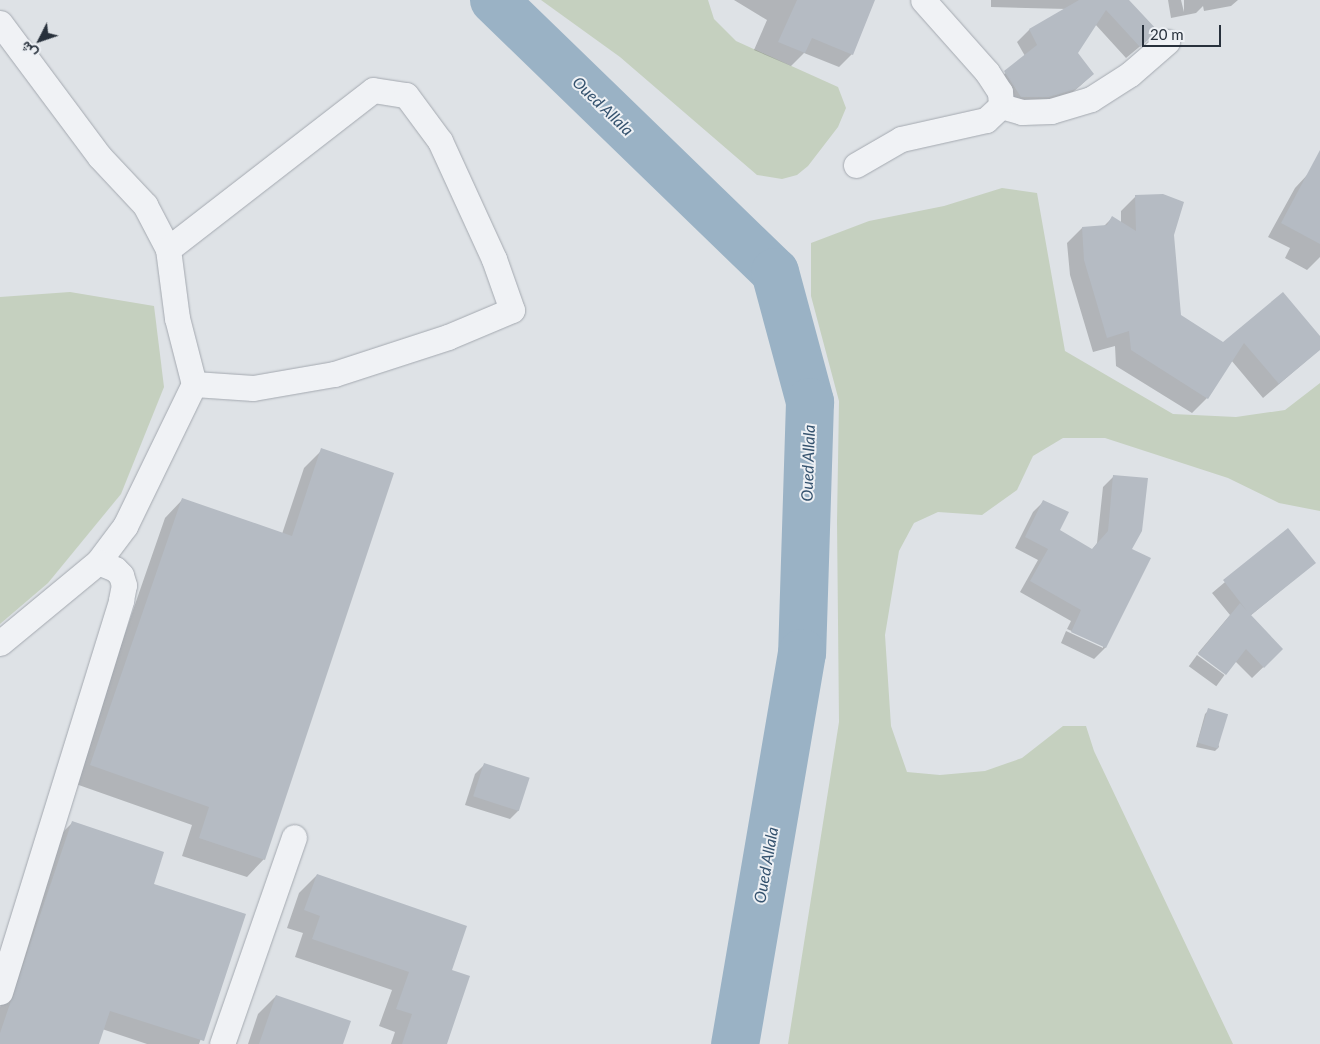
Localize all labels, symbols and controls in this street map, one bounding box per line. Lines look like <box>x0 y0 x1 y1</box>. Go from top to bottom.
north arrow <box>15 15 65 65</box>
scale bar <box>1145 15 1224 47</box>
text: 20 m <box>1150 25 1184 43</box>
text: ش <box>16 38 40 62</box>
water label: Oued Allala <box>568 72 638 140</box>
water label: Oued Allala <box>797 424 819 502</box>
water label: Oued Allala <box>750 825 782 905</box>

